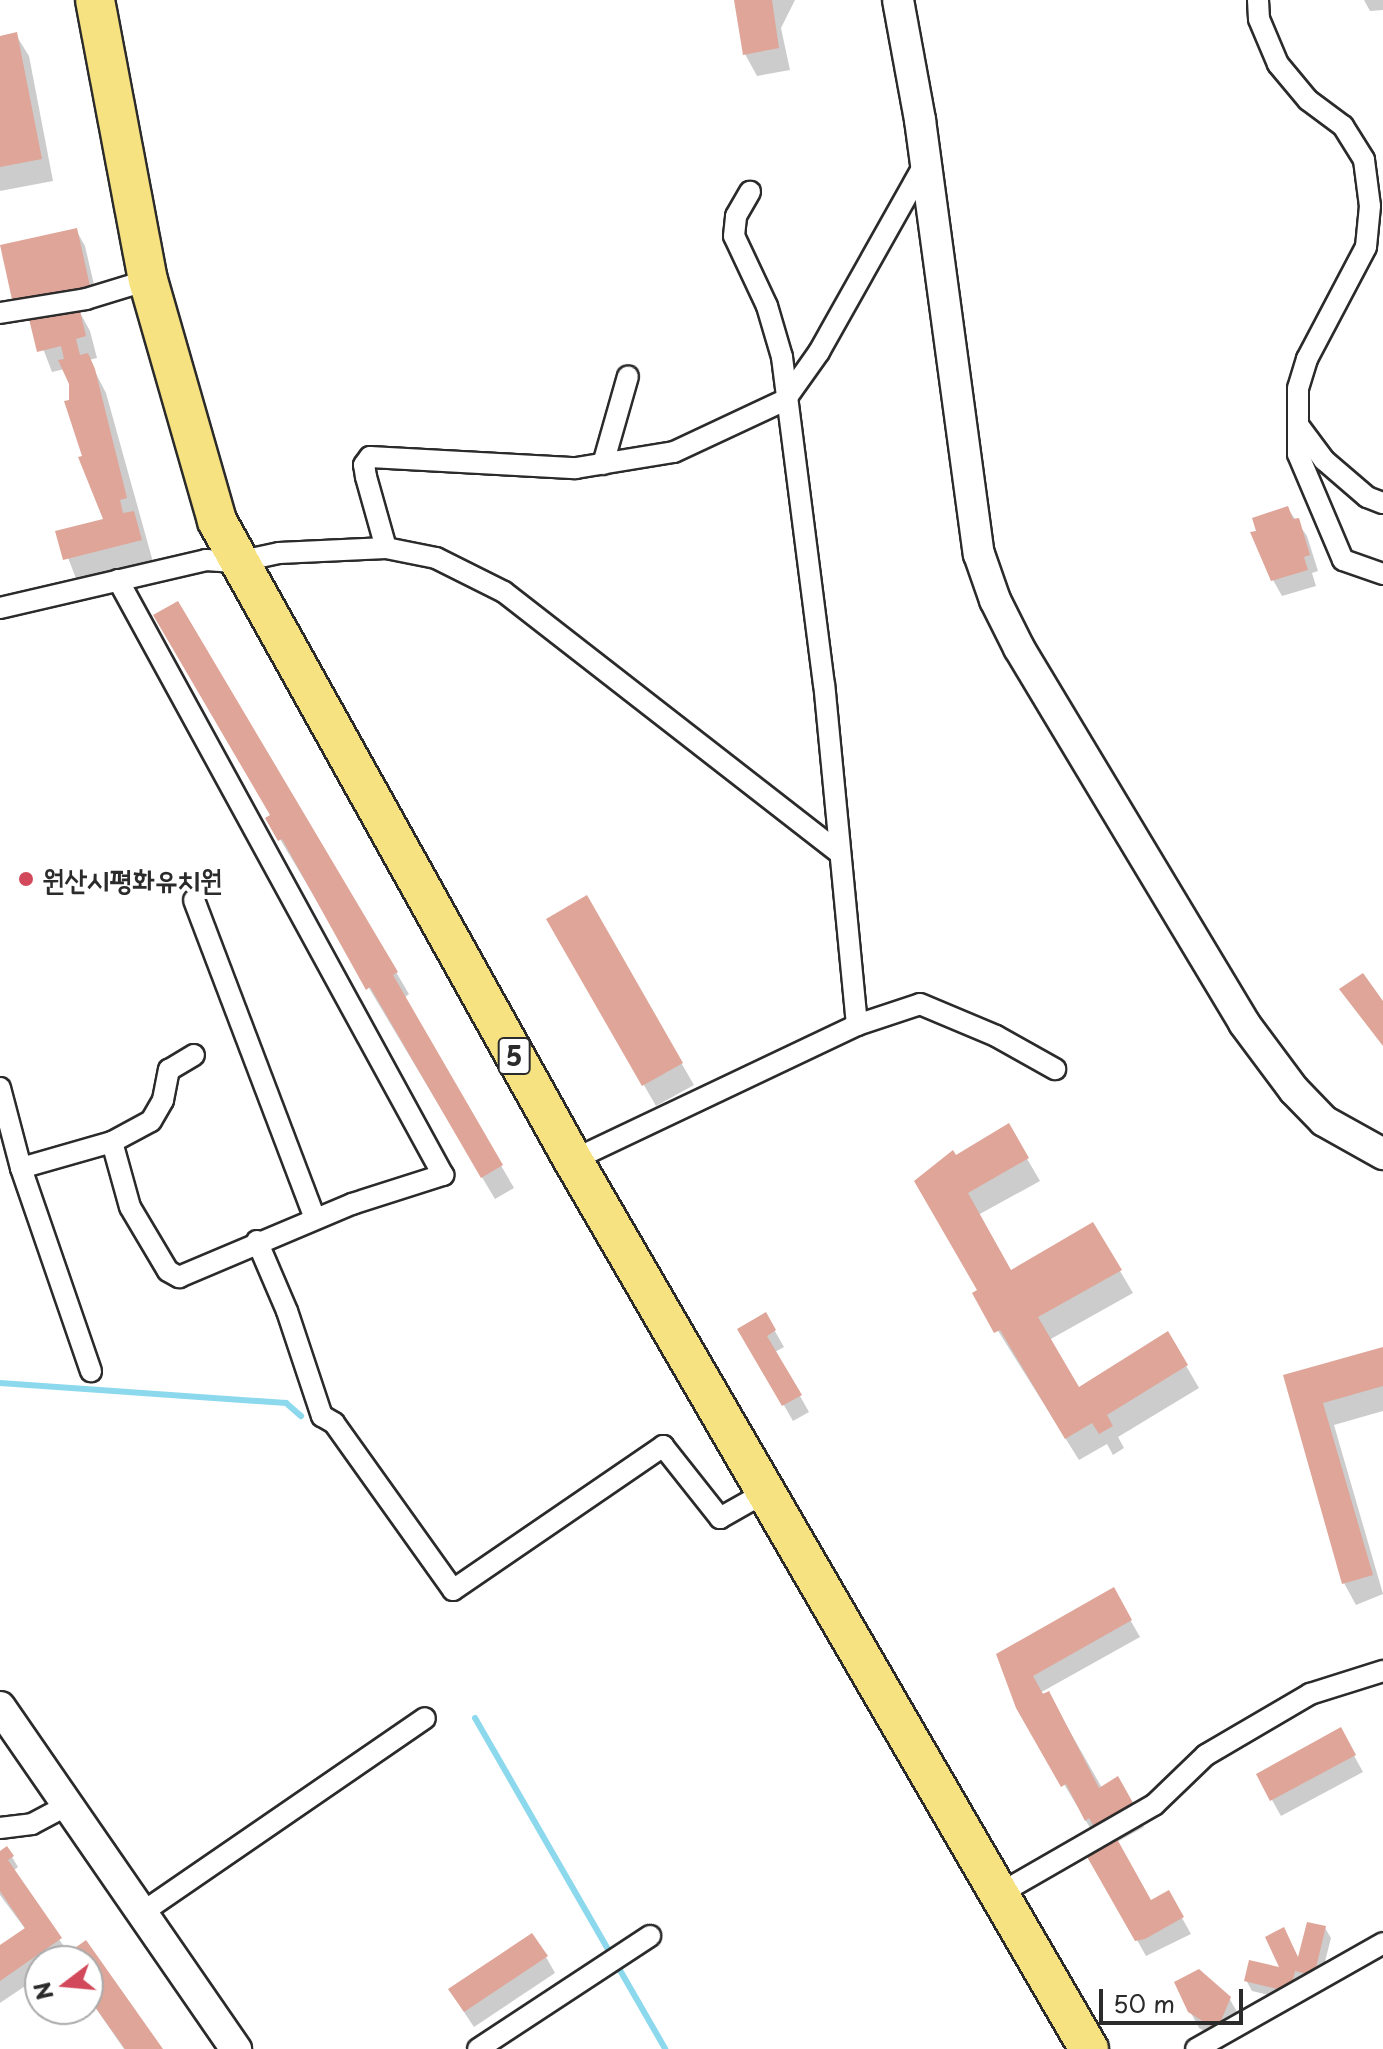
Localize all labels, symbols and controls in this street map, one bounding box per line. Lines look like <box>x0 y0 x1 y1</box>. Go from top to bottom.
place label: 원산시평화유치원 <box>42 862 222 896</box>
marker: 원산시평화유치원 <box>17 870 35 888</box>
road number: 5 <box>496 1034 532 1078</box>
north arrow <box>24 1945 104 2025</box>
scale bar <box>1103 1973 1247 2023</box>
text: N <box>24 1978 61 2004</box>
text: 50 m <box>1113 1985 1175 2021</box>

